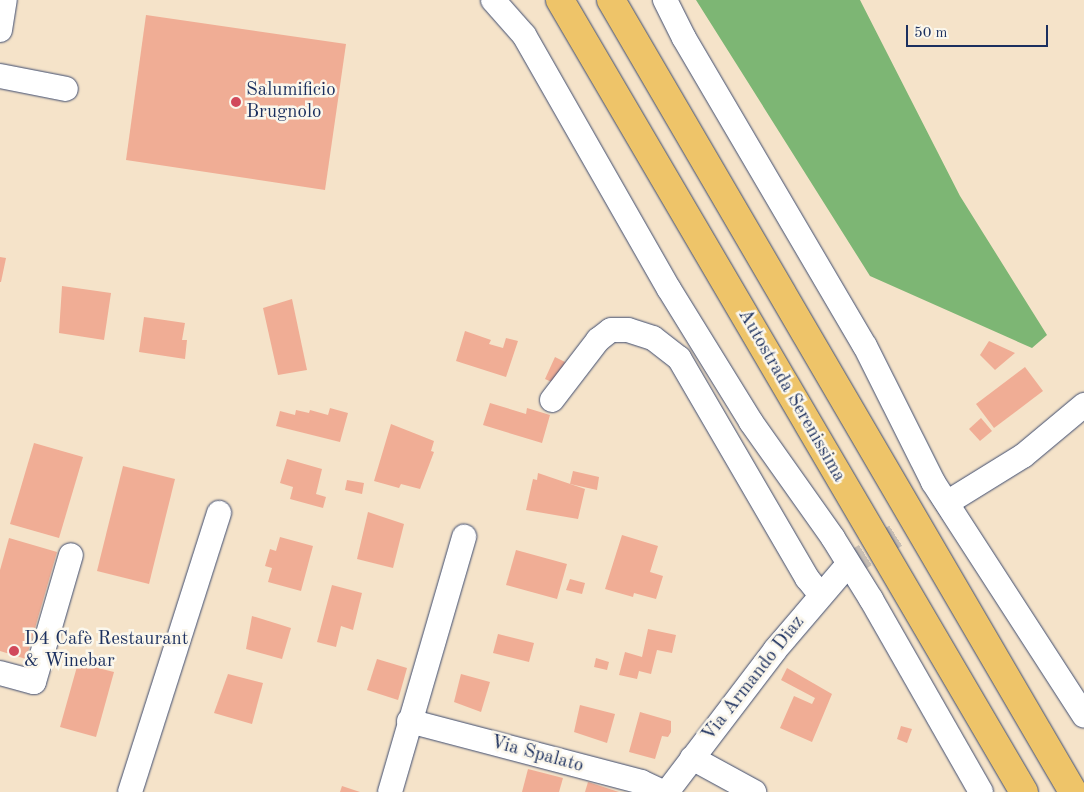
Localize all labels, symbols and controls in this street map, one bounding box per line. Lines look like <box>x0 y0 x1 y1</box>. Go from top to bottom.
scale bar <box>909 15 1052 47</box>
text: 50 m <box>914 26 948 41</box>
place label: Salumificio Brugnolo <box>246 80 336 124</box>
marker: Salumificio Brugnolo <box>230 96 242 108</box>
street label: Autostrada Serenissima <box>732 305 850 487</box>
street label: Via Armando Diaz <box>698 612 810 746</box>
place label: D4 Cafè Restaurant & Winebar <box>24 629 188 673</box>
marker: D4 Cafè Restaurant & Winebar <box>8 645 20 657</box>
street label: Via Spalato <box>488 732 586 778</box>

